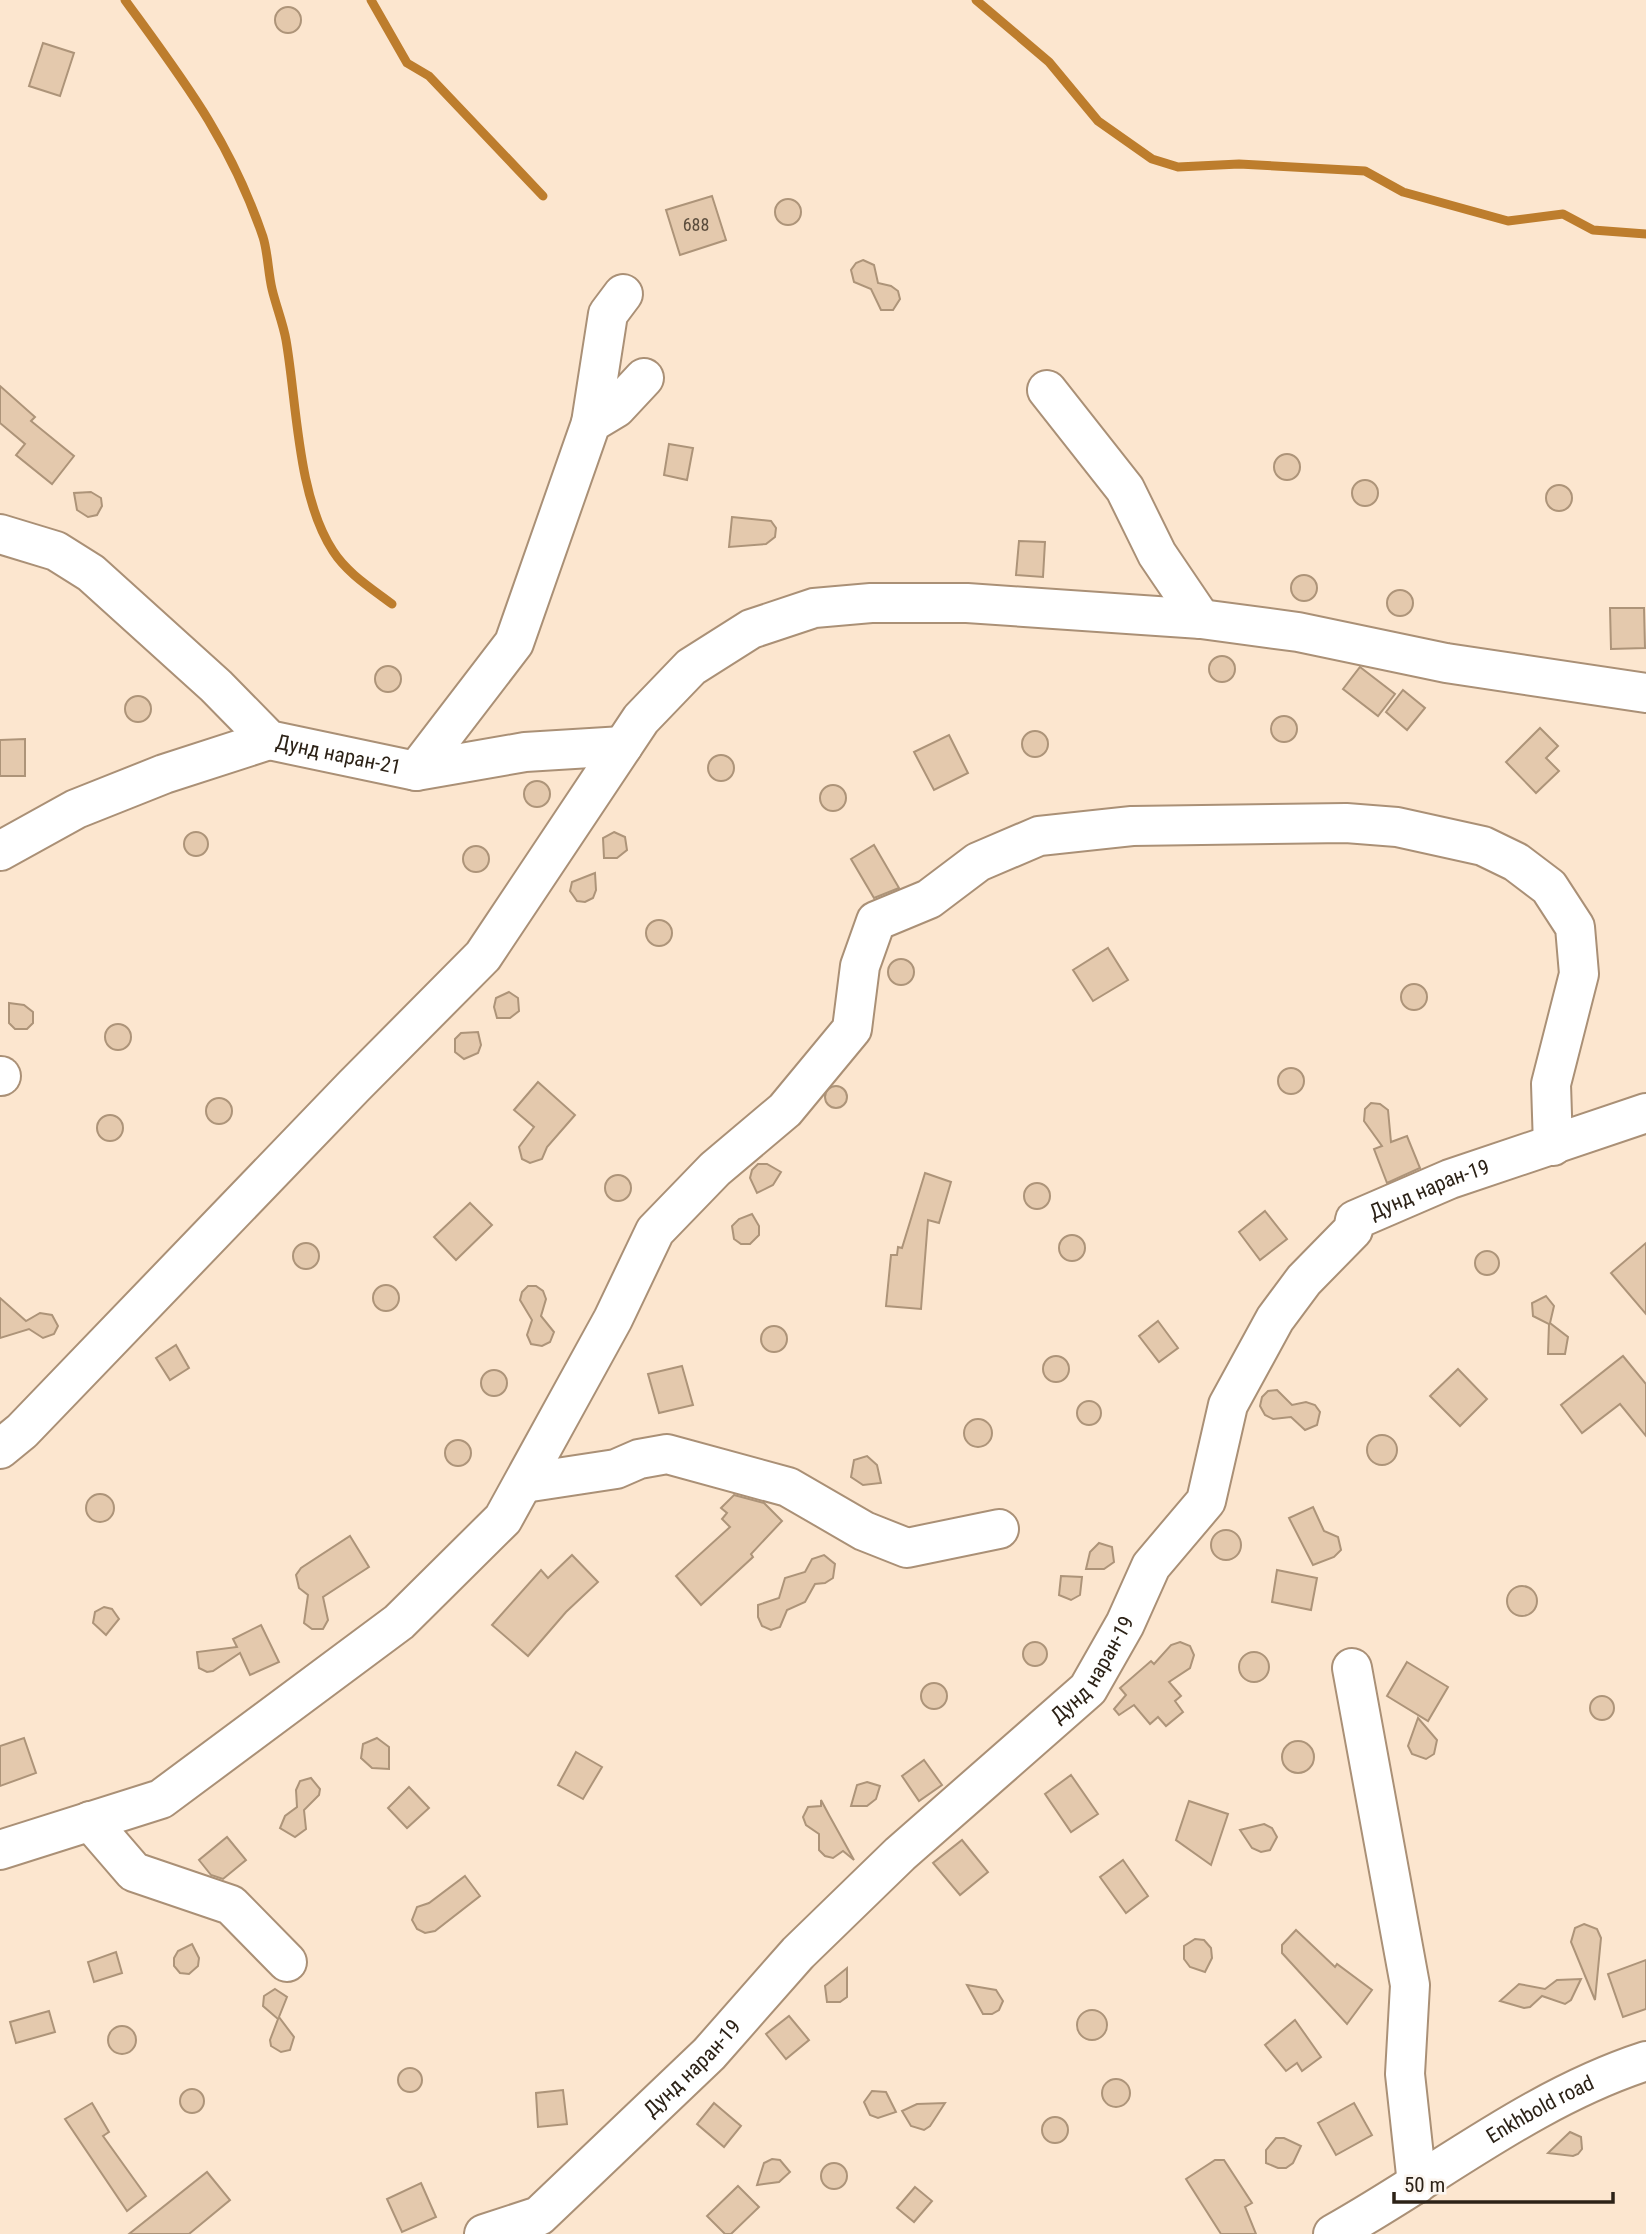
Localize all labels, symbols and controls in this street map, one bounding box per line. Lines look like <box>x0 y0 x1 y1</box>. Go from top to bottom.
house number: 688 <box>683 214 709 235</box>
street label: Дунд наран-21 <box>274 730 403 780</box>
street label: Дунд наран-19 <box>1366 1155 1492 1224</box>
street label: Дунд наран-19 <box>1046 1612 1139 1728</box>
street label: Дунд наран-19 <box>639 2015 746 2122</box>
street label: Enkhbold road <box>1482 2071 1598 2148</box>
scale bar <box>1394 2160 1613 2204</box>
text: 50 m <box>1404 2173 1445 2197</box>

